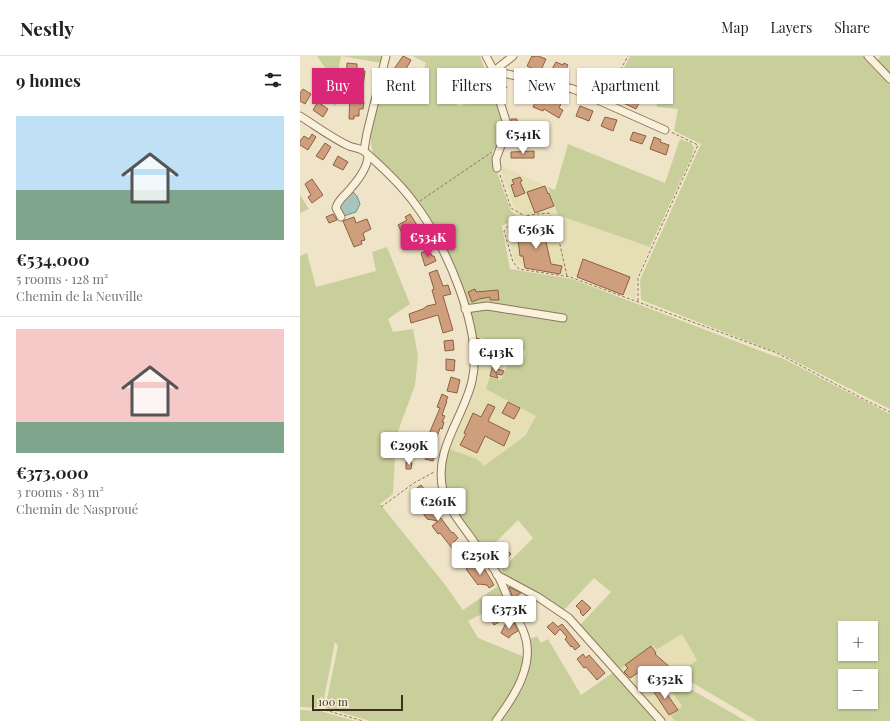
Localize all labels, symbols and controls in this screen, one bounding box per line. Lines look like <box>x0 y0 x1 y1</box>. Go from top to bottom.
text: Nestly <box>20 15 74 41</box>
text: Map <box>721 18 749 37</box>
text: Layers <box>771 18 812 37</box>
text: Share <box>834 18 870 37</box>
chip: Buy <box>312 68 364 104</box>
chip: Rent <box>372 68 429 104</box>
chip: Filters <box>437 68 506 104</box>
chip: New <box>514 68 569 104</box>
chip: Apartment <box>577 68 673 104</box>
text: 9 homes <box>16 69 81 91</box>
icon: filters <box>262 69 284 91</box>
pin: €541K <box>495 121 551 155</box>
text: €541K <box>505 125 541 142</box>
icon: home <box>114 142 186 214</box>
pin: €563K <box>508 216 564 250</box>
text: €563K <box>517 220 555 237</box>
pin: €534K <box>400 224 456 258</box>
text: €534K <box>410 228 446 245</box>
text: €534,000 <box>16 248 89 270</box>
text: 5 rooms · 128 m² <box>16 270 108 287</box>
text: Chemin de la Neuville <box>16 287 143 304</box>
pin: €413K <box>468 339 524 373</box>
text: €413K <box>478 343 514 360</box>
icon: home <box>114 355 186 427</box>
pin: €299K <box>381 432 437 466</box>
text: €299K <box>390 436 428 453</box>
text: €373,000 <box>16 461 88 483</box>
text: 3 rooms · 83 m² <box>16 483 104 500</box>
pin: €261K <box>410 488 466 522</box>
text: €261K <box>420 492 456 509</box>
text: Chemin de Nasproué <box>16 500 138 517</box>
pin: €250K <box>452 542 508 576</box>
text: €250K <box>461 546 499 563</box>
pin: €373K <box>481 596 537 630</box>
text: €373K <box>491 600 527 617</box>
map controls <box>838 621 878 709</box>
button: + <box>838 621 878 661</box>
pin: €352K <box>637 666 693 700</box>
button: − <box>838 669 878 709</box>
text: €352K <box>647 670 683 687</box>
scale bar <box>312 693 403 712</box>
text: 100 m <box>318 694 348 709</box>

